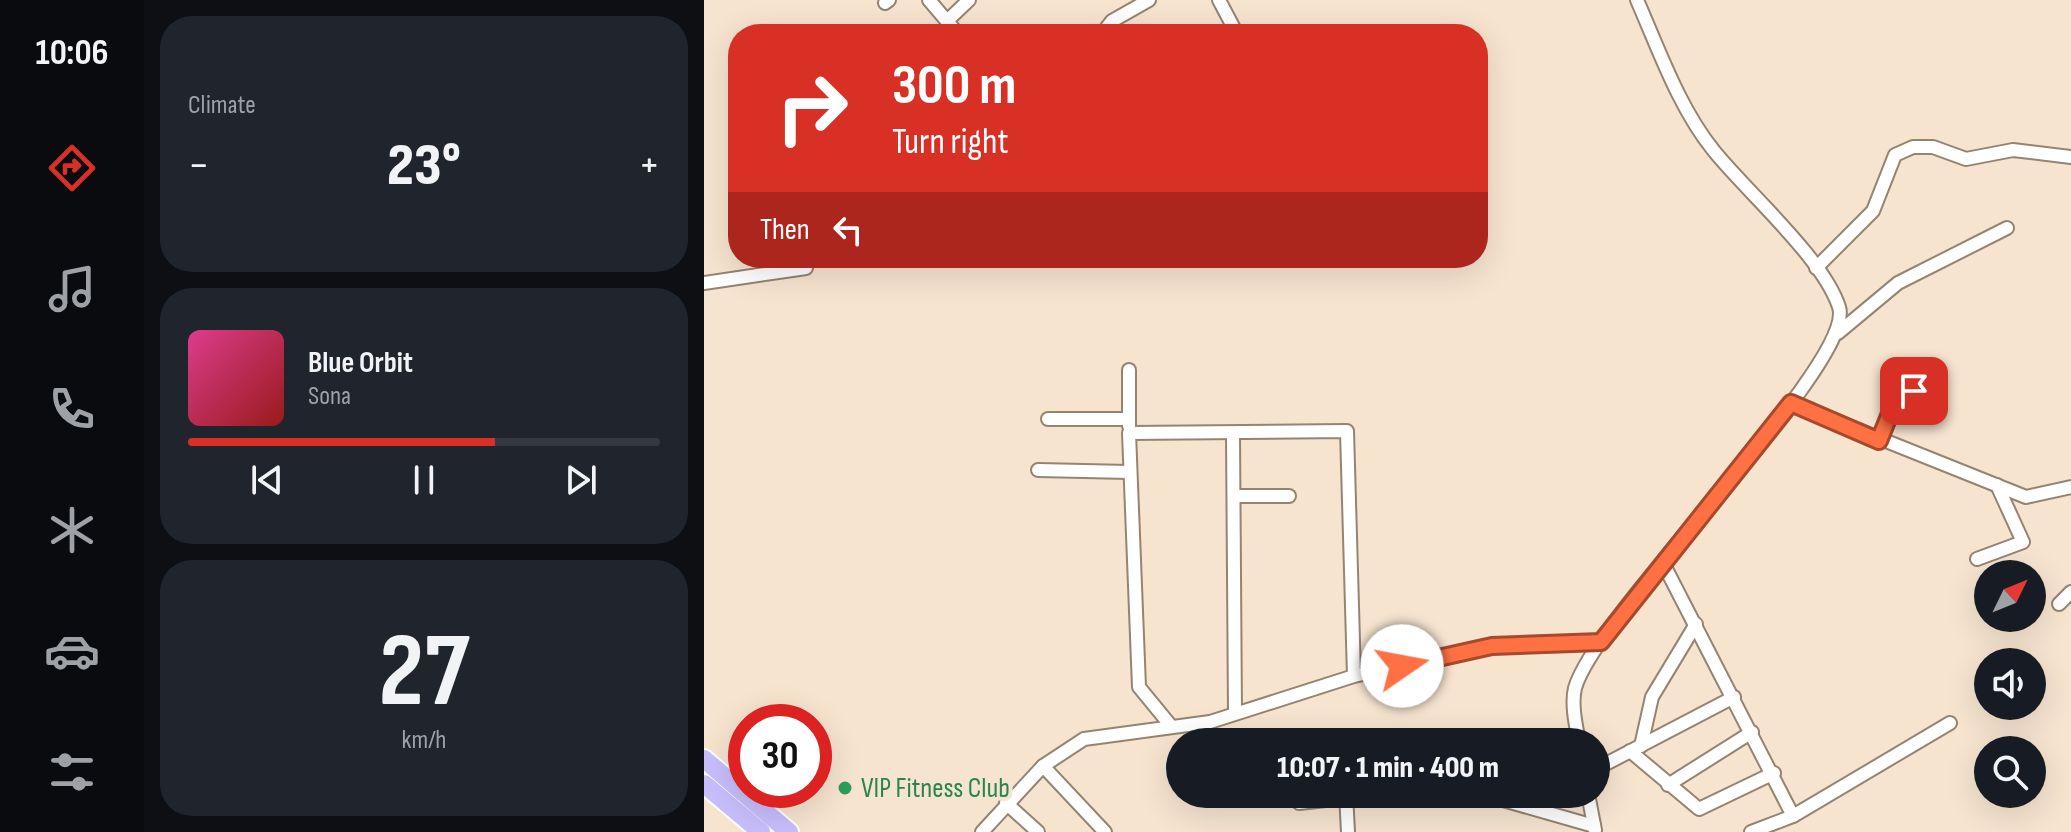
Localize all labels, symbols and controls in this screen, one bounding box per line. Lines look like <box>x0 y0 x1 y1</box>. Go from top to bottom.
text: 10:06 <box>36 32 108 75</box>
text: 300 m <box>892 53 1016 120</box>
icon: right <box>760 56 864 160</box>
text: Climate <box>188 90 256 121</box>
text: Turn right <box>892 121 1009 164</box>
text: 23° <box>387 130 461 202</box>
text: − <box>188 139 210 192</box>
text: + <box>638 139 660 192</box>
icon: directions <box>44 140 100 196</box>
icon: left <box>826 208 870 252</box>
text: Then <box>760 212 810 248</box>
icon: music <box>44 261 100 317</box>
text: Blue Orbit <box>308 345 413 381</box>
pin <box>1880 357 1948 425</box>
icon: arrive <box>1892 369 1936 413</box>
icon: phone <box>44 381 100 437</box>
text: Sona <box>308 381 351 412</box>
icon: previous <box>245 458 289 502</box>
icon: pause <box>402 458 446 502</box>
icon: next <box>559 458 603 502</box>
icon: climate <box>44 502 100 558</box>
north arrow <box>1974 560 2046 632</box>
map controls <box>1974 560 2046 808</box>
text: 27 <box>379 610 469 735</box>
icon: car <box>44 623 100 679</box>
position arrow <box>1360 624 1444 708</box>
button: sound <box>1974 648 2046 720</box>
speed limit sign: 30 <box>728 704 832 808</box>
text: km/h <box>402 725 446 756</box>
button: search <box>1974 736 2046 808</box>
icon: filters <box>44 744 100 800</box>
text: 10:07 · 1 min · 400 m <box>1277 750 1499 786</box>
place label: VIP Fitness Club <box>861 772 1010 805</box>
marker: VIP Fitness Club <box>836 779 854 797</box>

